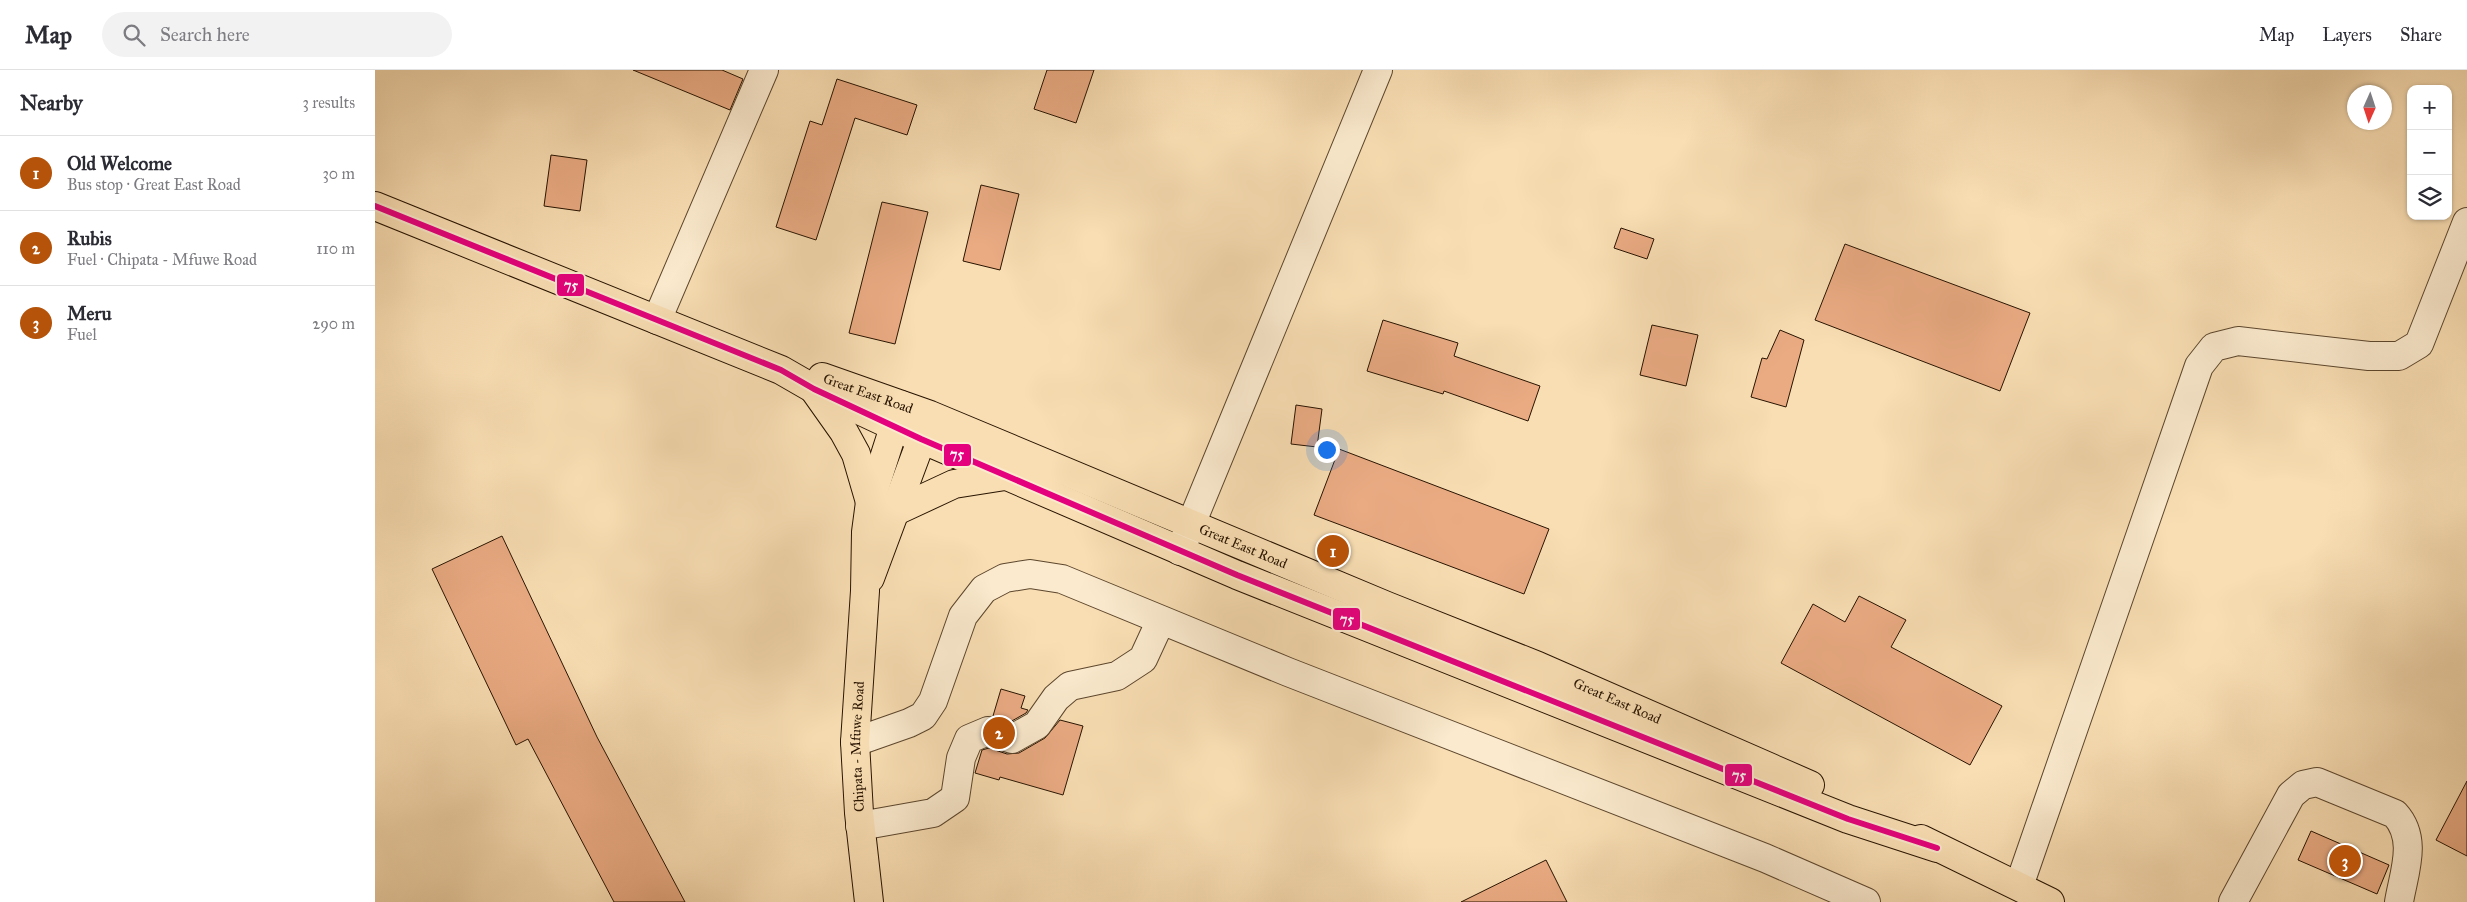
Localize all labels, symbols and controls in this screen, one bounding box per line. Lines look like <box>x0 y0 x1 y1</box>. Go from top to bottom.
search box <box>102 12 452 57</box>
text: Map <box>25 20 72 50</box>
icon: search <box>120 21 148 49</box>
text: Search here <box>160 23 250 46</box>
text: Map <box>2259 24 2294 46</box>
text: Layers <box>2322 24 2372 46</box>
text: Share <box>2400 24 2442 46</box>
north arrow <box>2347 85 2392 130</box>
map controls <box>2407 85 2452 220</box>
button: + <box>2407 85 2452 130</box>
text: Nearby <box>20 90 83 116</box>
text: 3 results <box>302 93 355 112</box>
button: − <box>2407 130 2452 175</box>
text: Old Welcome <box>67 152 172 175</box>
text: 1 <box>33 164 39 183</box>
text: 30 m <box>322 164 355 183</box>
text: Bus stop · Great East Road <box>67 175 241 194</box>
button: layers <box>2407 175 2452 220</box>
text: Rubis <box>67 227 112 250</box>
text: 2 <box>32 239 40 258</box>
text: 110 m <box>316 239 355 258</box>
text: Fuel · Chipata - Mfuwe Road <box>67 250 257 269</box>
line badge: 75 <box>556 273 585 297</box>
text: 75 <box>564 277 578 294</box>
text: Meru <box>67 302 112 325</box>
text: 3 <box>33 314 39 333</box>
text: 290 m <box>312 314 355 333</box>
text: Fuel <box>67 325 97 344</box>
street label: Great East Road <box>821 370 915 417</box>
your location <box>1314 437 1340 463</box>
line badge: 75 <box>943 443 972 467</box>
text: 75 <box>950 446 964 463</box>
street label: Great East Road <box>1197 520 1290 572</box>
pin: 1 <box>1317 532 1349 570</box>
line badge: 75 <box>1332 607 1361 631</box>
text: 75 <box>1340 611 1354 628</box>
street label: Great East Road <box>1571 674 1664 727</box>
street label: Chipata - Mfuwe Road <box>846 681 868 813</box>
pin: 2 <box>983 714 1015 752</box>
line badge: 75 <box>1724 763 1753 787</box>
text: 75 <box>1732 767 1746 784</box>
pin: 3 <box>2329 842 2361 880</box>

